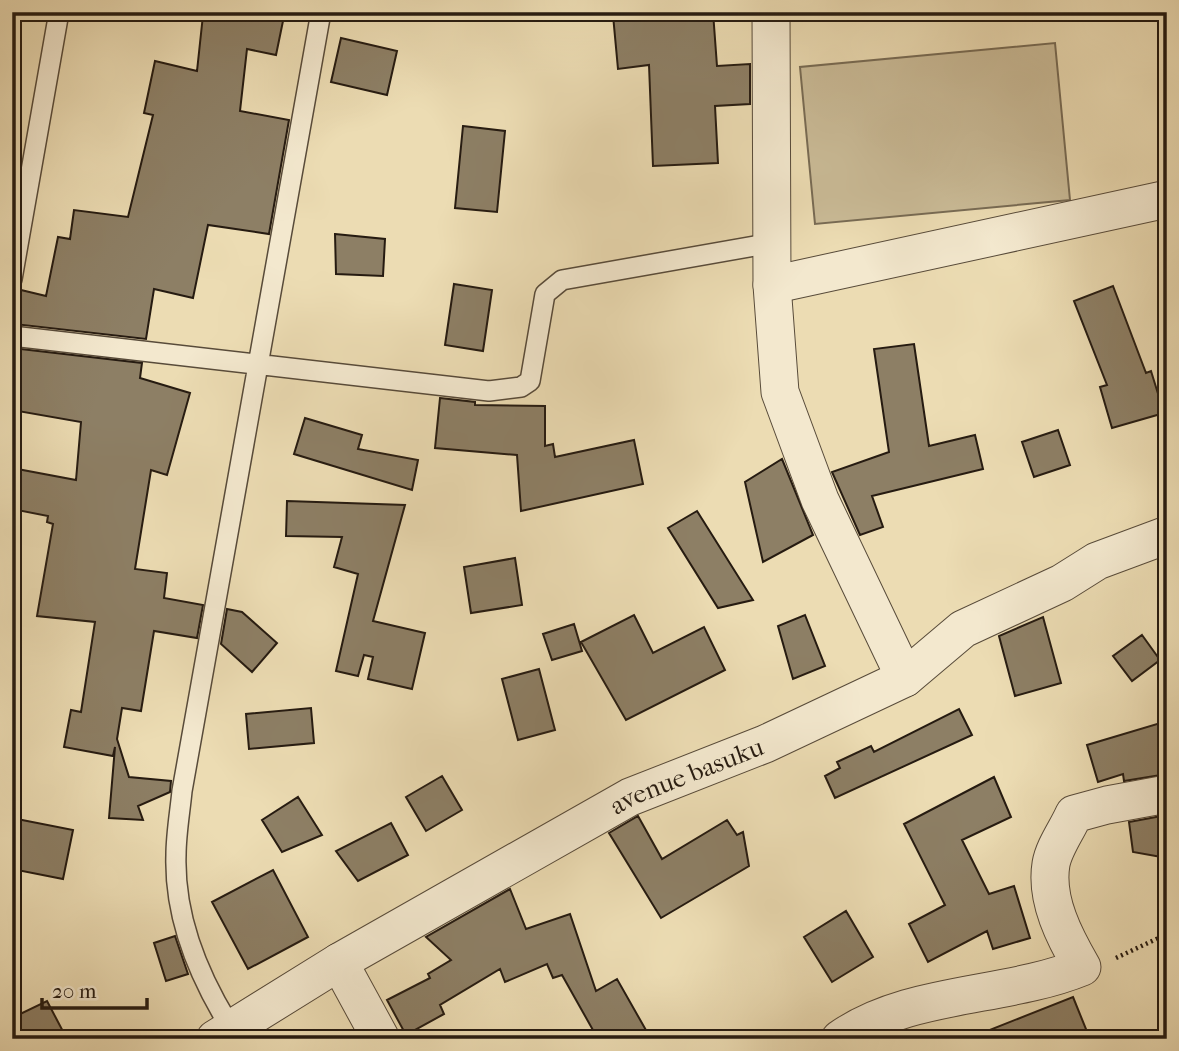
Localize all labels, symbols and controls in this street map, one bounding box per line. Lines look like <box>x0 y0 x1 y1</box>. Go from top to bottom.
street label: avenue basuku <box>604 731 768 821</box>
scale bar <box>42 967 147 1011</box>
text: 20 m <box>52 979 97 1003</box>

